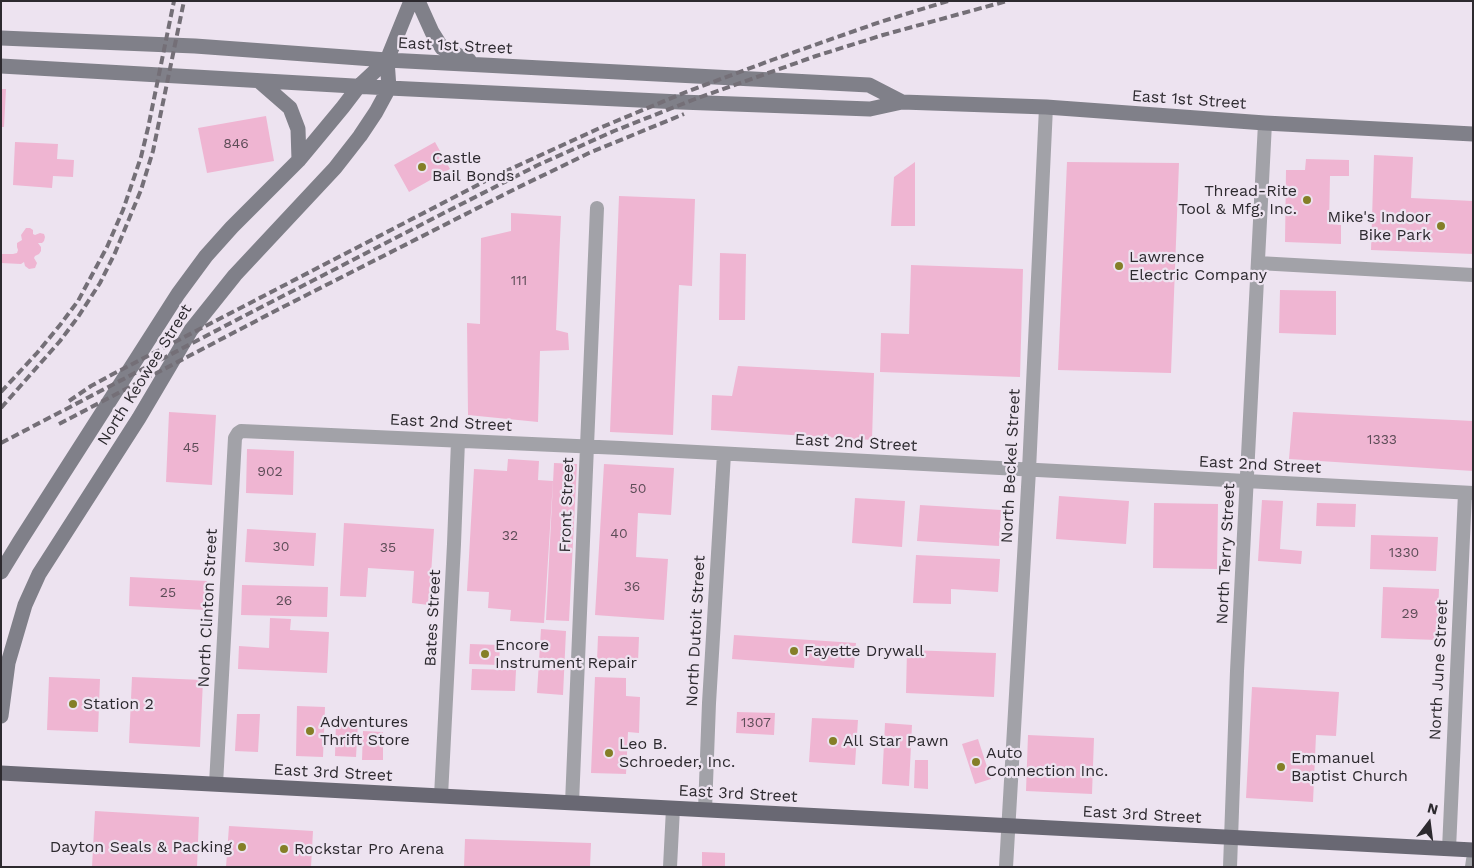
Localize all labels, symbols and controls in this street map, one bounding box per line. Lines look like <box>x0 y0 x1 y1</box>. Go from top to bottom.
street label: East 1st Street <box>397 33 513 59</box>
street label: East 1st Street <box>1131 86 1247 114</box>
house number: 846 <box>223 136 249 152</box>
place label: Castle Bail Bonds <box>432 148 515 186</box>
marker: Castle Bail Bonds <box>416 161 428 173</box>
place label: Thread-Rite Tool & Mfg, Inc. <box>1178 181 1297 219</box>
marker: Thread-Rite Tool & Mfg, Inc. <box>1301 194 1313 206</box>
place label: Mike's Indoor Bike Park <box>1328 207 1431 245</box>
marker: Mike's Indoor Bike Park <box>1435 220 1447 232</box>
place label: Lawrence Electric Company <box>1129 247 1267 285</box>
marker: Lawrence Electric Company <box>1113 260 1125 272</box>
house number: 111 <box>511 273 527 289</box>
street label: North Keowee Street <box>94 301 196 449</box>
street label: North Beckel Street <box>997 388 1025 544</box>
street label: East 2nd Street <box>389 410 513 436</box>
street label: East 2nd Street <box>794 430 918 456</box>
house number: 1333 <box>1367 432 1397 448</box>
house number: 45 <box>183 440 199 456</box>
street label: East 2nd Street <box>1198 452 1322 478</box>
street label: Front Street <box>556 457 578 553</box>
house number: 902 <box>257 464 283 480</box>
house number: 50 <box>630 481 646 497</box>
street label: North Terry Street <box>1213 483 1239 625</box>
house number: 40 <box>610 526 628 542</box>
street label: North Clinton Street <box>194 528 222 688</box>
house number: 32 <box>502 528 518 544</box>
house number: 30 <box>273 539 289 555</box>
house number: 35 <box>380 540 396 556</box>
house number: 1330 <box>1389 545 1419 561</box>
street label: North Dutoit Street <box>682 555 710 707</box>
street label: Bates Street <box>421 569 445 667</box>
house number: 36 <box>624 579 640 595</box>
house number: 25 <box>160 585 176 601</box>
house number: 26 <box>276 593 292 609</box>
street label: North June Street <box>1426 599 1452 741</box>
house number: 29 <box>1402 606 1418 622</box>
place label: Encore Instrument Repair <box>495 635 637 673</box>
place label: Fayette Drywall <box>804 641 924 661</box>
marker: Fayette Drywall <box>788 645 800 657</box>
marker: Encore Instrument Repair <box>479 648 491 660</box>
place label: Station 2 <box>83 694 154 714</box>
marker: Station 2 <box>67 698 79 710</box>
place label: Adventures Thrift Store <box>320 712 410 750</box>
house number: 1307 <box>741 715 771 731</box>
marker: Adventures Thrift Store <box>304 725 316 737</box>
place label: All Star Pawn <box>843 731 949 751</box>
place label: Leo B. Schroeder, Inc. <box>619 734 735 772</box>
marker: All Star Pawn <box>827 735 839 747</box>
place label: Auto Connection Inc. <box>986 743 1108 781</box>
marker: Leo B. Schroeder, Inc. <box>603 747 615 759</box>
place label: Emmanuel Baptist Church <box>1291 748 1408 786</box>
marker: Auto Connection Inc. <box>970 756 982 768</box>
street label: East 3rd Street <box>273 760 393 786</box>
marker: Emmanuel Baptist Church <box>1275 761 1287 773</box>
street label: East 3rd Street <box>678 781 798 807</box>
north arrow <box>1404 798 1454 848</box>
text: N <box>1426 799 1440 818</box>
street label: East 3rd Street <box>1082 802 1202 828</box>
place label: Dayton Seals & Packing <box>50 837 232 857</box>
place label: Rockstar Pro Arena <box>294 839 444 859</box>
marker: Dayton Seals & Packing <box>236 841 248 853</box>
marker: Rockstar Pro Arena <box>278 843 290 855</box>

